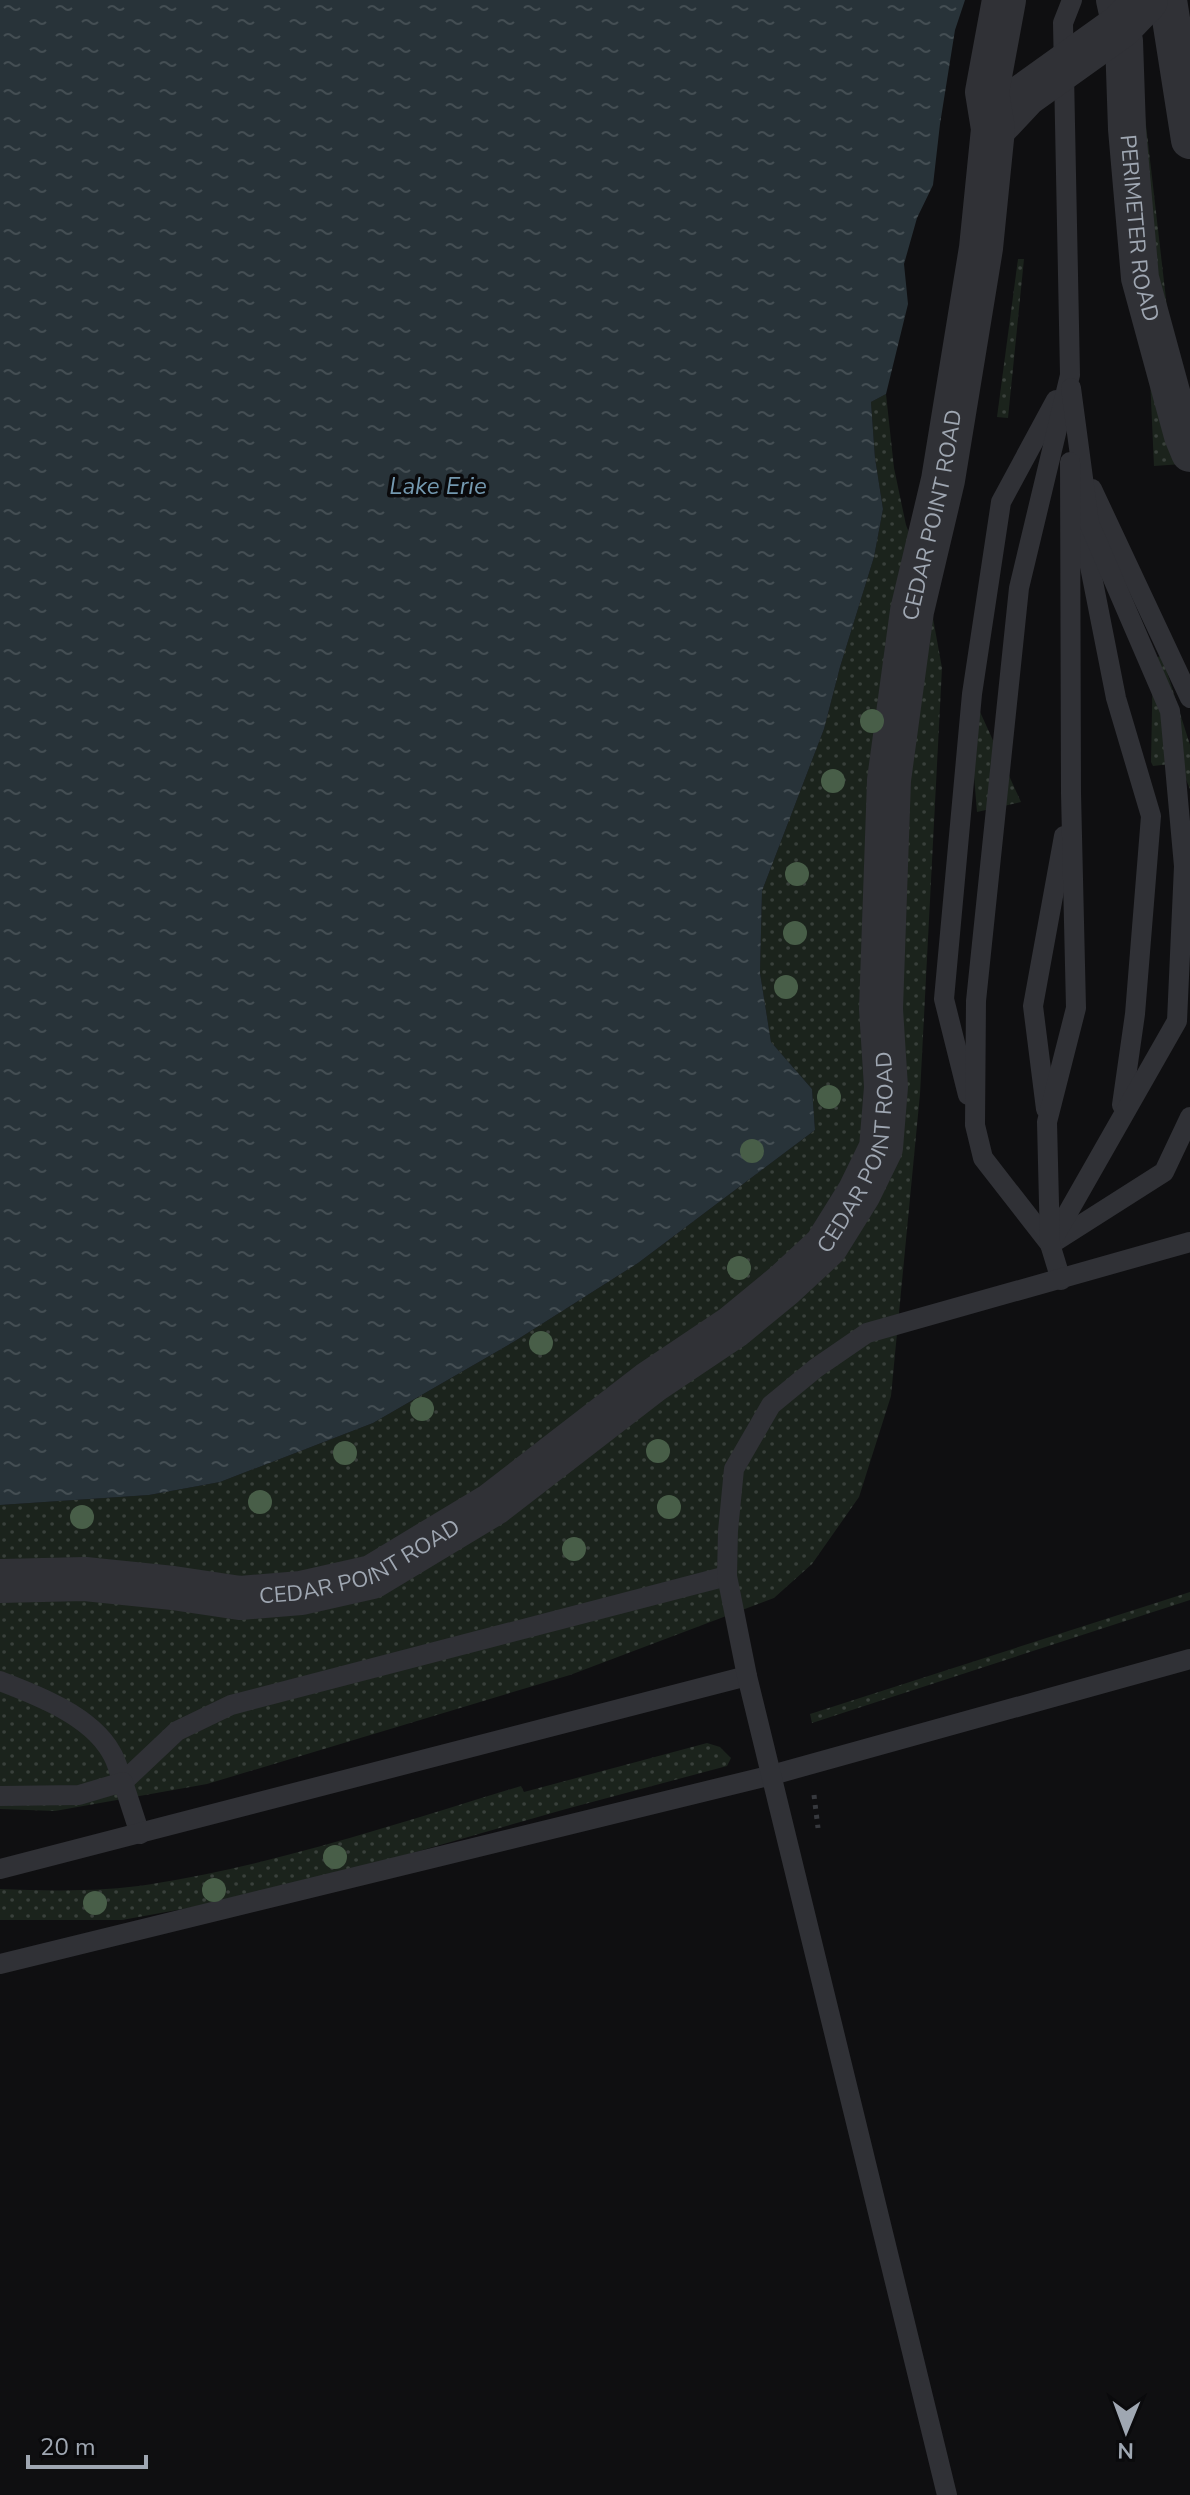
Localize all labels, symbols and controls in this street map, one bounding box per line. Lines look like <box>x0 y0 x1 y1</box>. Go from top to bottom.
street label: PERIMETER ROAD <box>1113 133 1166 325</box>
street label: CEDAR POINT ROAD <box>896 407 969 622</box>
water label: Lake Erie <box>389 470 487 502</box>
street label: CEDAR POINT ROAD <box>810 1051 901 1259</box>
street label: CEDAR POINT ROAD <box>258 1512 466 1611</box>
north arrow <box>1086 2391 1166 2471</box>
scale bar <box>28 2419 146 2469</box>
text: 20 m <box>40 2431 96 2463</box>
text: N <box>1117 2435 1134 2465</box>

